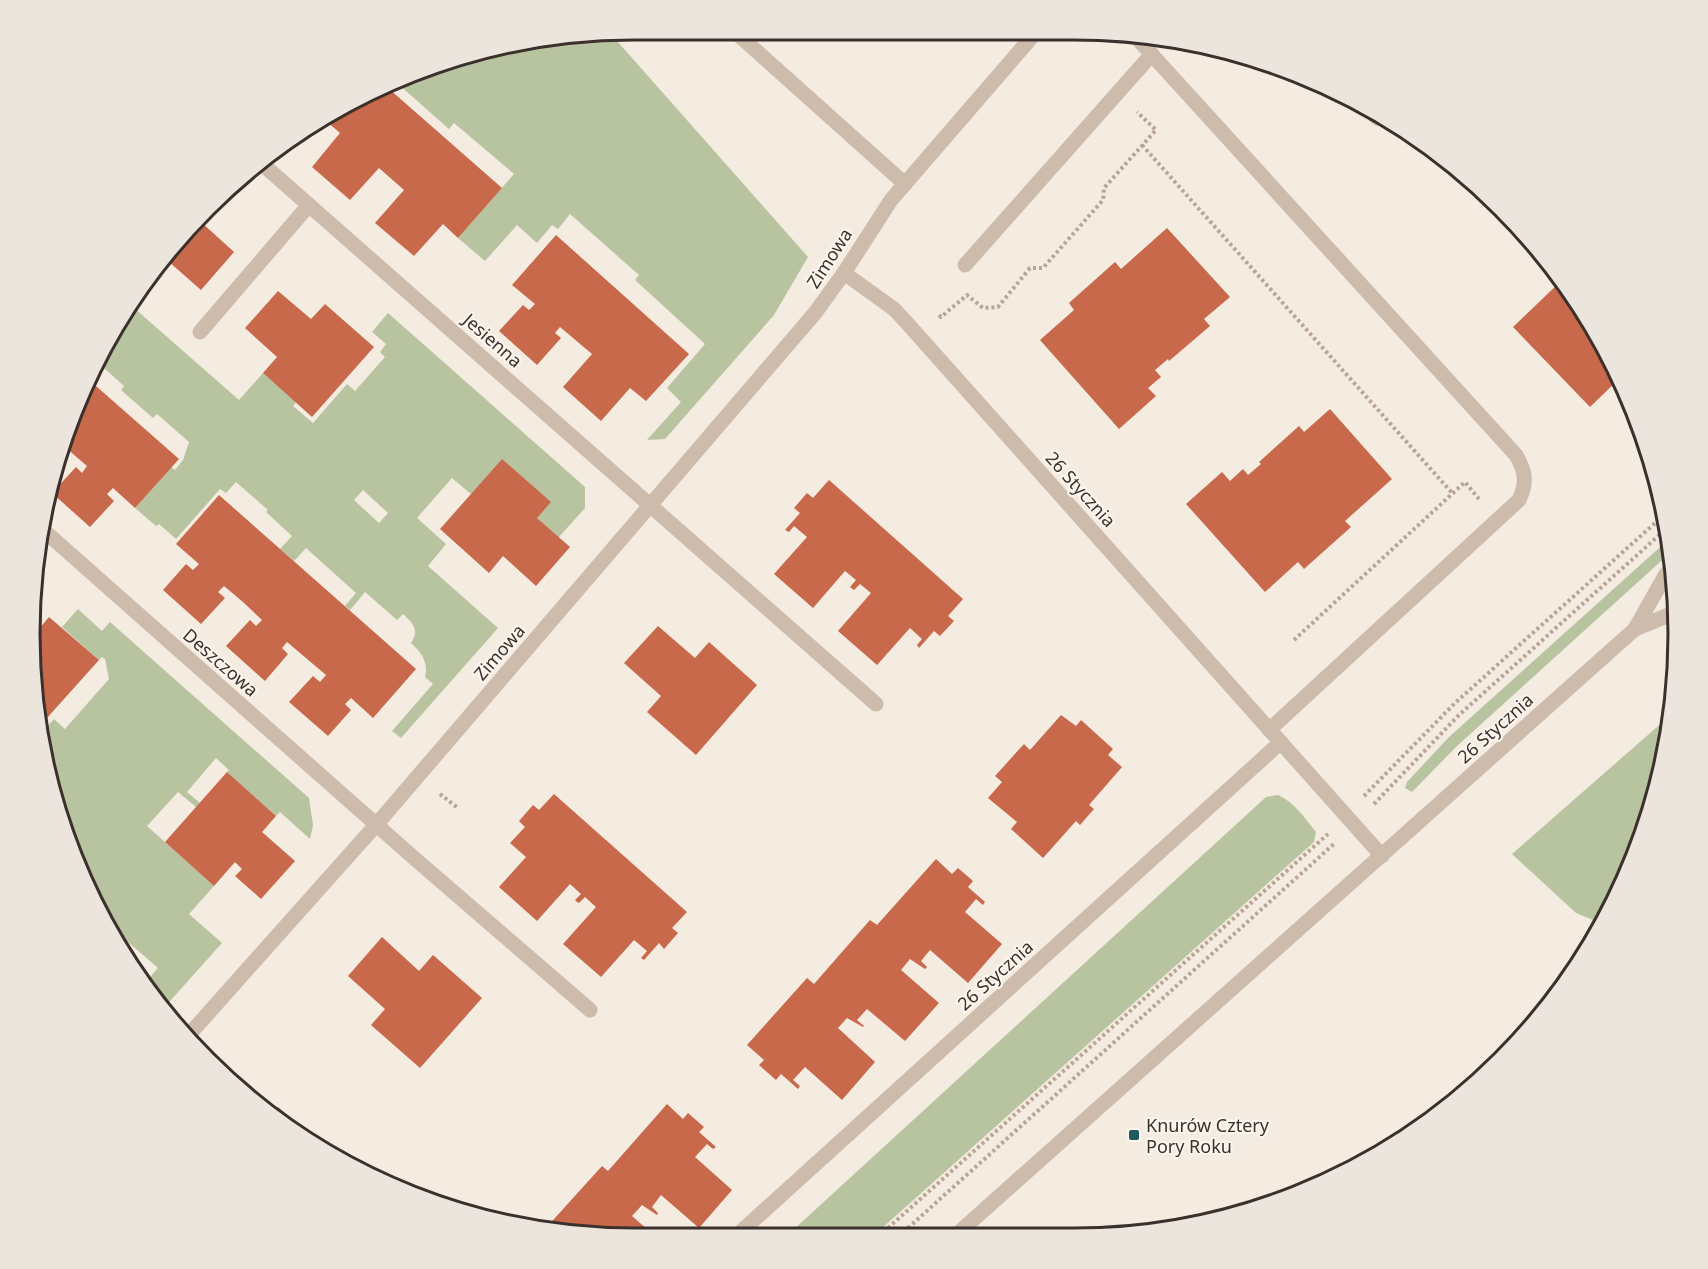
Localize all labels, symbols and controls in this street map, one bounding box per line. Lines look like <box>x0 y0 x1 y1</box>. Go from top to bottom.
street label: Zimowa <box>801 224 857 292</box>
street label: Jesienna <box>457 306 528 372</box>
street label: 26 Stycznia <box>1041 446 1121 532</box>
street label: Zimowa <box>468 619 530 685</box>
street label: Deszczowa <box>178 623 264 701</box>
street label: 26 Stycznia <box>1452 688 1538 768</box>
street label: 26 Stycznia <box>952 935 1038 1015</box>
place label: Knurów Cztery Pory Roku <box>1146 1113 1270 1158</box>
marker: Knurów Cztery Pory Roku <box>1127 1128 1141 1142</box>

